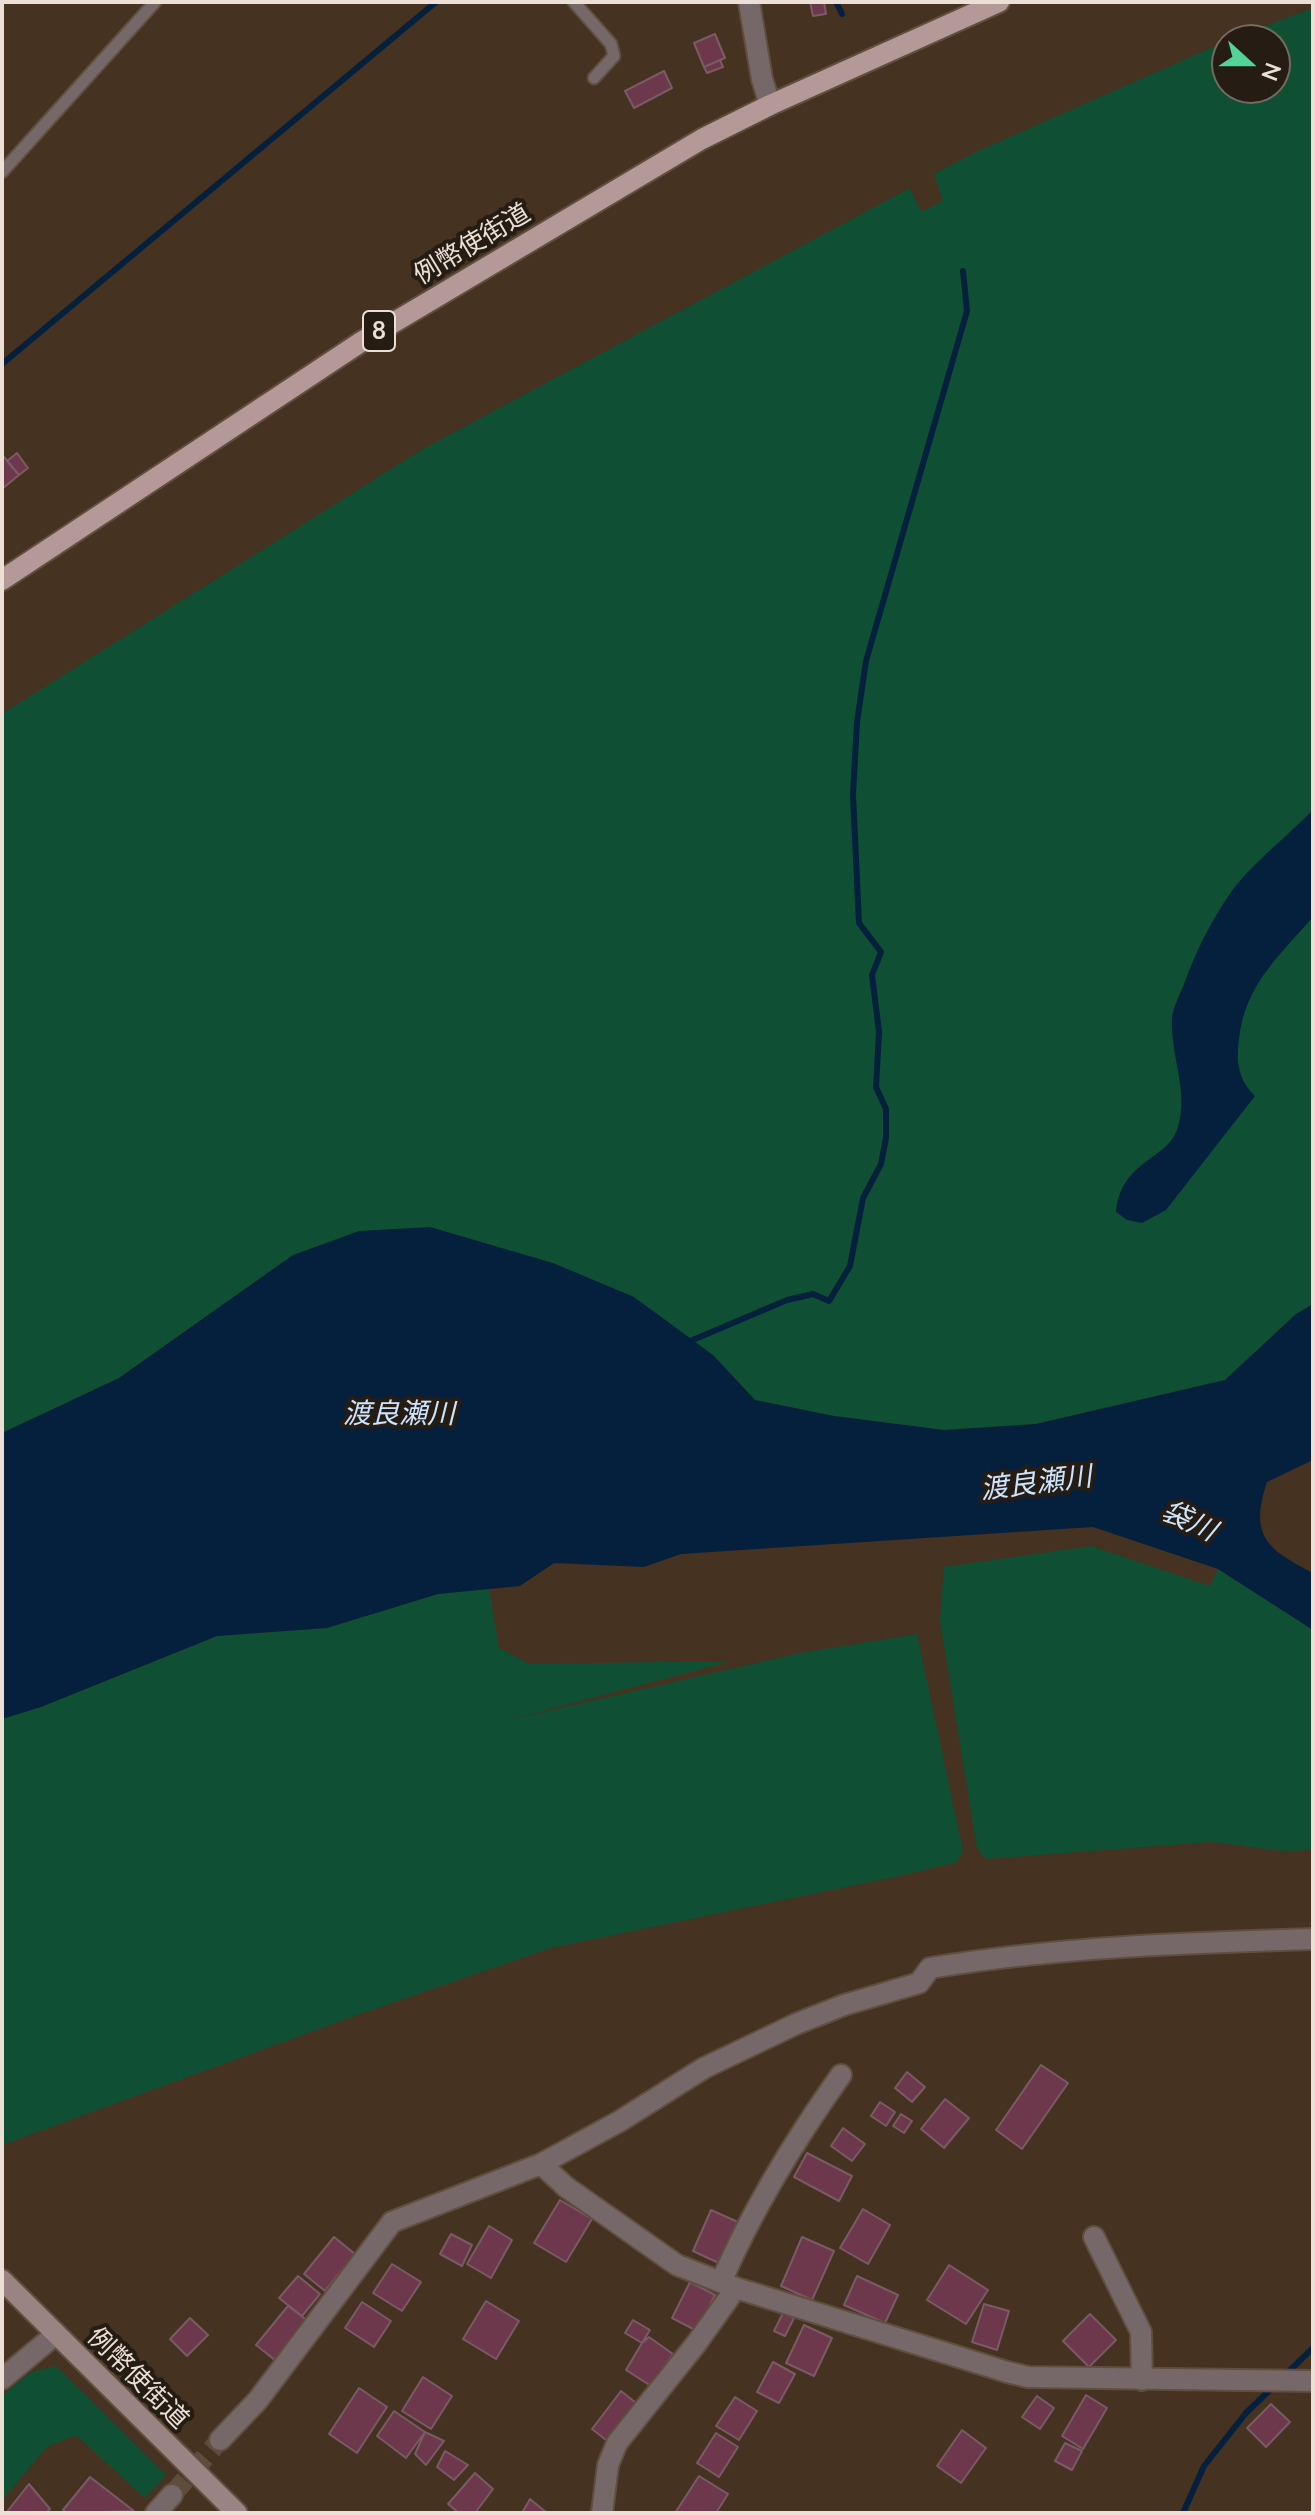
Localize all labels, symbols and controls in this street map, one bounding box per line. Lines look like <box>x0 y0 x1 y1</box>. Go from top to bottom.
north arrow <box>1211 24 1291 104</box>
text: N <box>1256 59 1288 85</box>
street label: 例幣使街道 <box>408 197 536 291</box>
road number: 8 <box>363 311 395 351</box>
water label: 渡良瀬川 <box>343 1397 455 1431</box>
water label: 渡良瀬川 <box>978 1460 1094 1506</box>
water label: 袋川 <box>1157 1494 1221 1548</box>
street label: 例幣使街道 <box>81 2321 195 2435</box>

